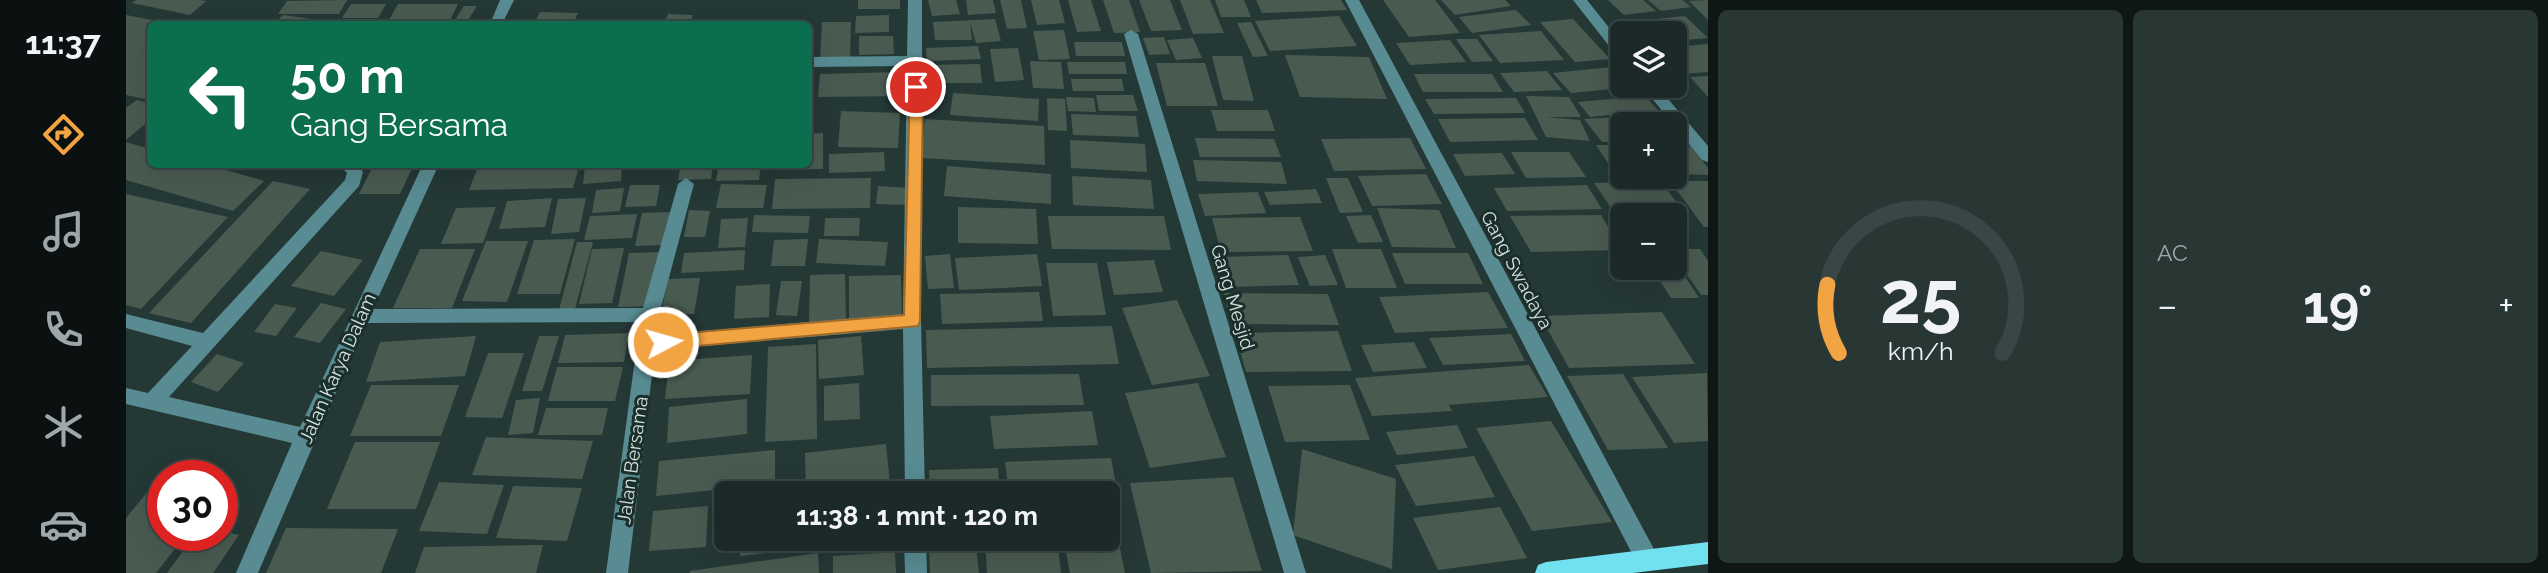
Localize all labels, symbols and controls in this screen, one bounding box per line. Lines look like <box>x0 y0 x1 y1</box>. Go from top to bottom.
map controls <box>1610 21 1687 280</box>
button: layers <box>1610 21 1687 98</box>
text: 11:37 <box>25 24 101 61</box>
text: 50 m <box>290 47 405 104</box>
icon: left <box>175 49 266 140</box>
pin <box>886 57 946 117</box>
icon: arrive <box>897 68 935 106</box>
text: Gang Bersama <box>290 106 508 143</box>
icon: directions <box>39 110 88 159</box>
button: + <box>1610 112 1687 189</box>
button: − <box>1610 203 1687 280</box>
icon: music <box>39 207 88 256</box>
street label: Gang Swadaya <box>1477 207 1557 333</box>
text: AC <box>2157 239 2188 266</box>
street label: Gang Mesjid <box>1207 242 1259 352</box>
text: 25 <box>1880 255 1961 340</box>
text: 19° <box>2303 274 2373 335</box>
text: − <box>2157 283 2177 328</box>
text: + <box>2498 283 2514 328</box>
street label: Jalan Karya Dalam <box>294 289 380 447</box>
icon: phone <box>39 305 88 354</box>
position arrow <box>626 305 700 379</box>
text: km/h <box>1888 335 1953 365</box>
street label: Jalan Bersama <box>612 395 652 525</box>
icon: climate <box>39 402 88 451</box>
speed limit sign: 30 <box>147 460 238 551</box>
icon: car <box>39 500 88 549</box>
text: 11:38 · 1 mnt · 120 m <box>796 501 1038 531</box>

